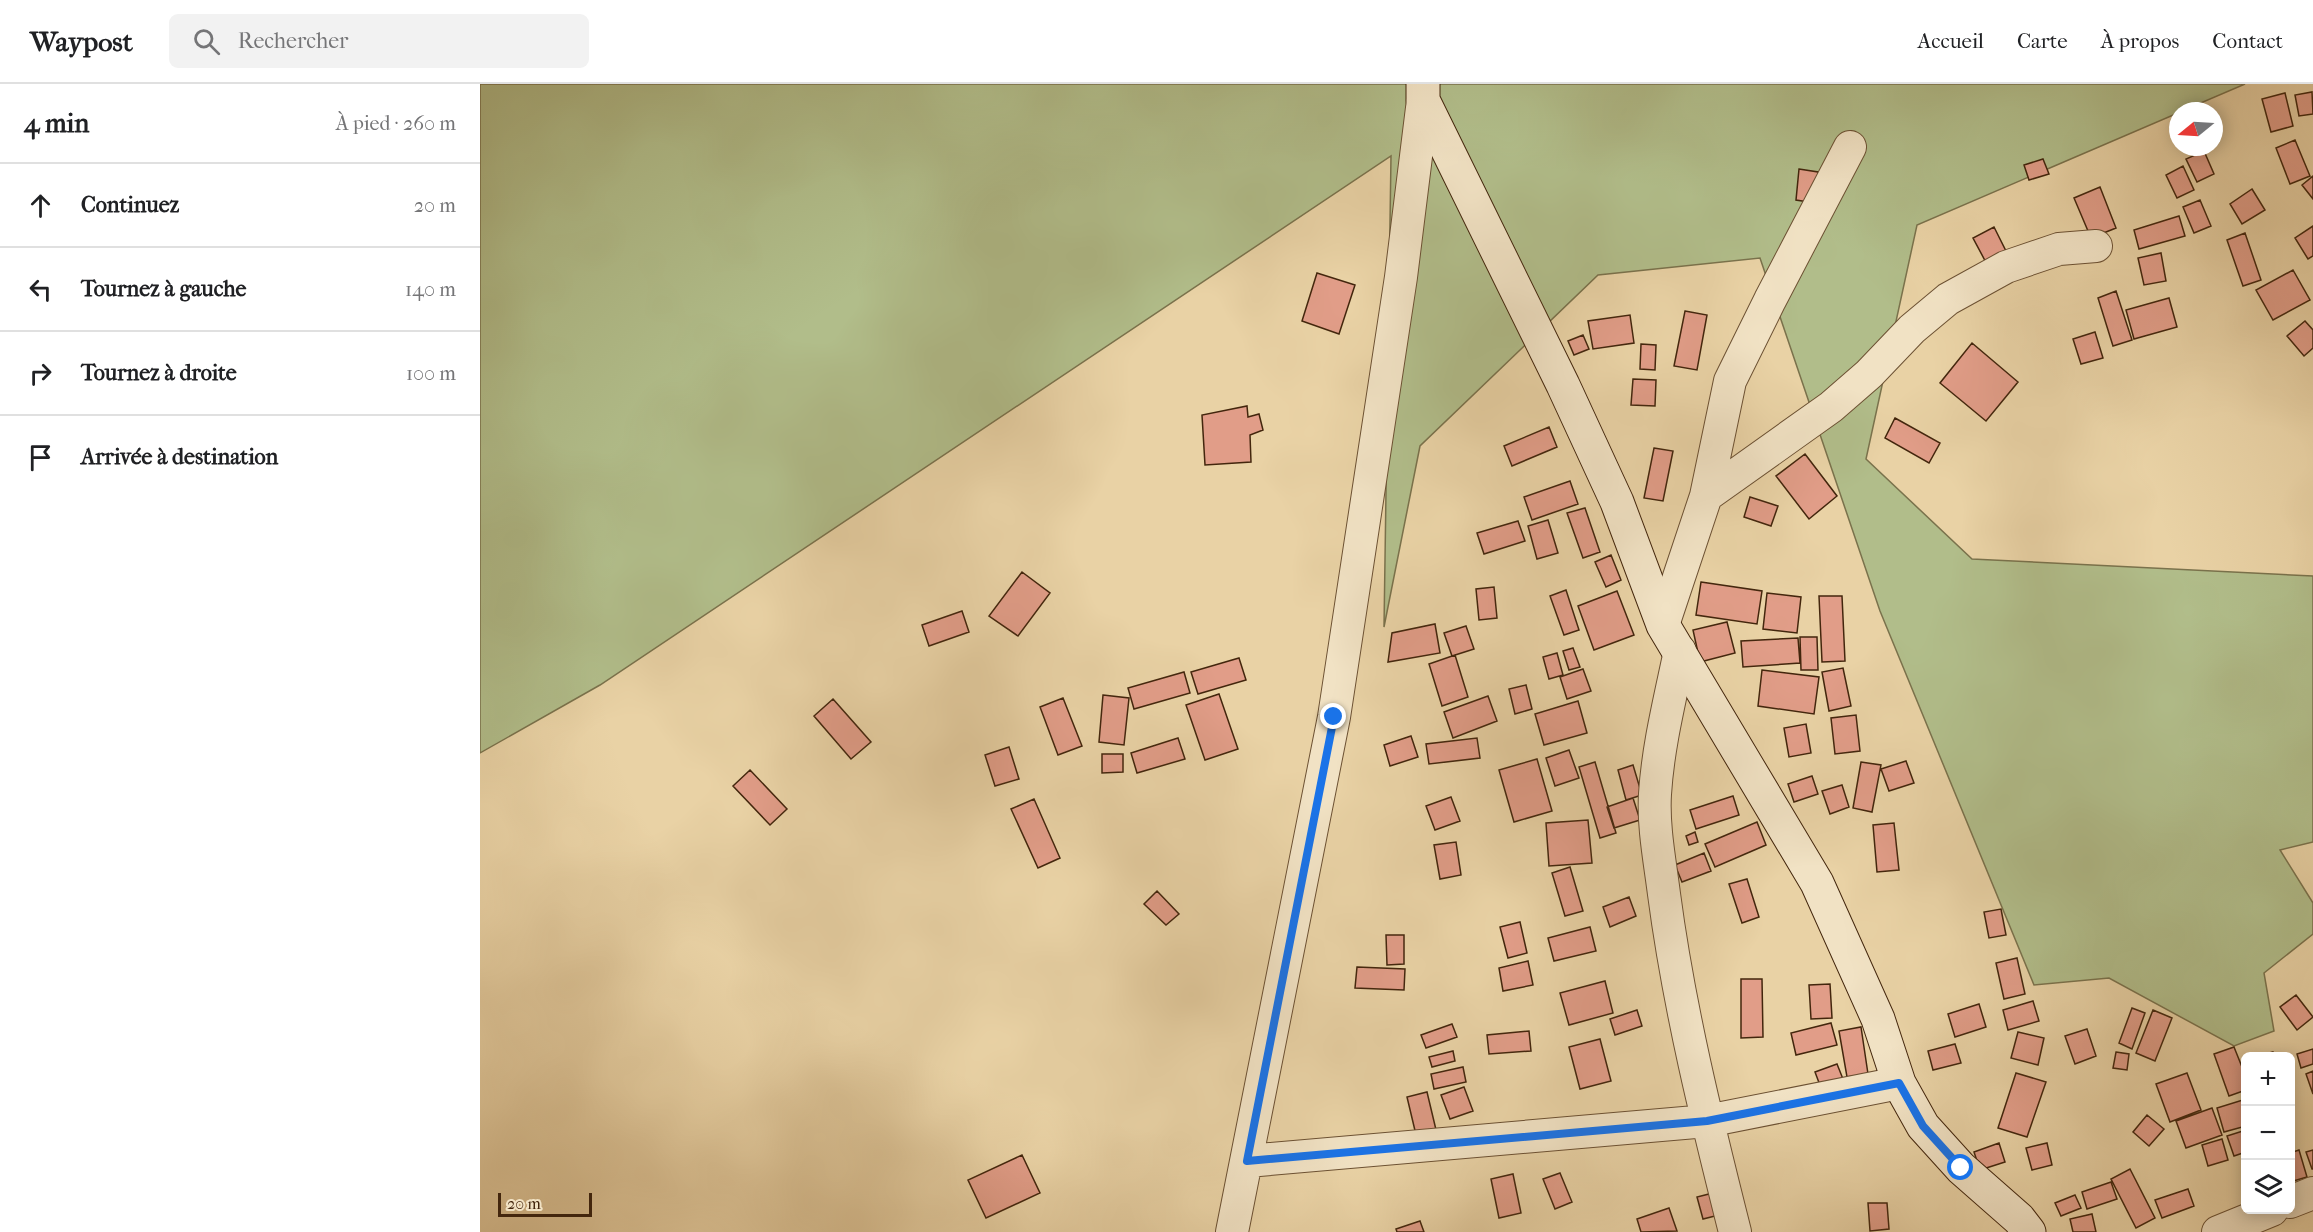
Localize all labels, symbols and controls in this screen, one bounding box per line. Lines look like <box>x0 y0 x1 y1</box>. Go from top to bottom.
search box <box>169 14 589 68</box>
text: Waypost <box>30 25 133 58</box>
icon: search <box>190 25 223 58</box>
text: Rechercher <box>238 28 348 54</box>
text: Accueil <box>1918 29 1984 53</box>
text: Carte <box>2017 29 2068 53</box>
text: À propos <box>2101 29 2179 53</box>
text: Contact <box>2212 29 2283 53</box>
north arrow <box>2169 102 2223 156</box>
text: 4 min <box>24 108 89 139</box>
text: À pied · 260 m <box>336 112 456 135</box>
icon: ahead <box>24 189 57 222</box>
text: Continuez <box>81 192 179 218</box>
text: 20 m <box>414 194 456 217</box>
icon: left <box>24 273 57 306</box>
text: Tournez à gauche <box>81 276 246 302</box>
text: 140 m <box>405 278 456 301</box>
icon: right <box>24 357 57 390</box>
text: Tournez à droite <box>81 360 237 386</box>
text: 100 m <box>406 362 456 385</box>
icon: arrive <box>24 441 57 474</box>
text: Arrivée à destination <box>81 444 278 470</box>
route end <box>1320 703 1346 729</box>
map controls <box>2241 1052 2295 1214</box>
button: + <box>2241 1052 2295 1106</box>
button: − <box>2241 1106 2295 1160</box>
route start <box>1947 1154 1973 1180</box>
button: layers <box>2241 1160 2295 1214</box>
scale bar <box>498 1190 592 1218</box>
text: 20 m <box>507 1194 541 1213</box>

